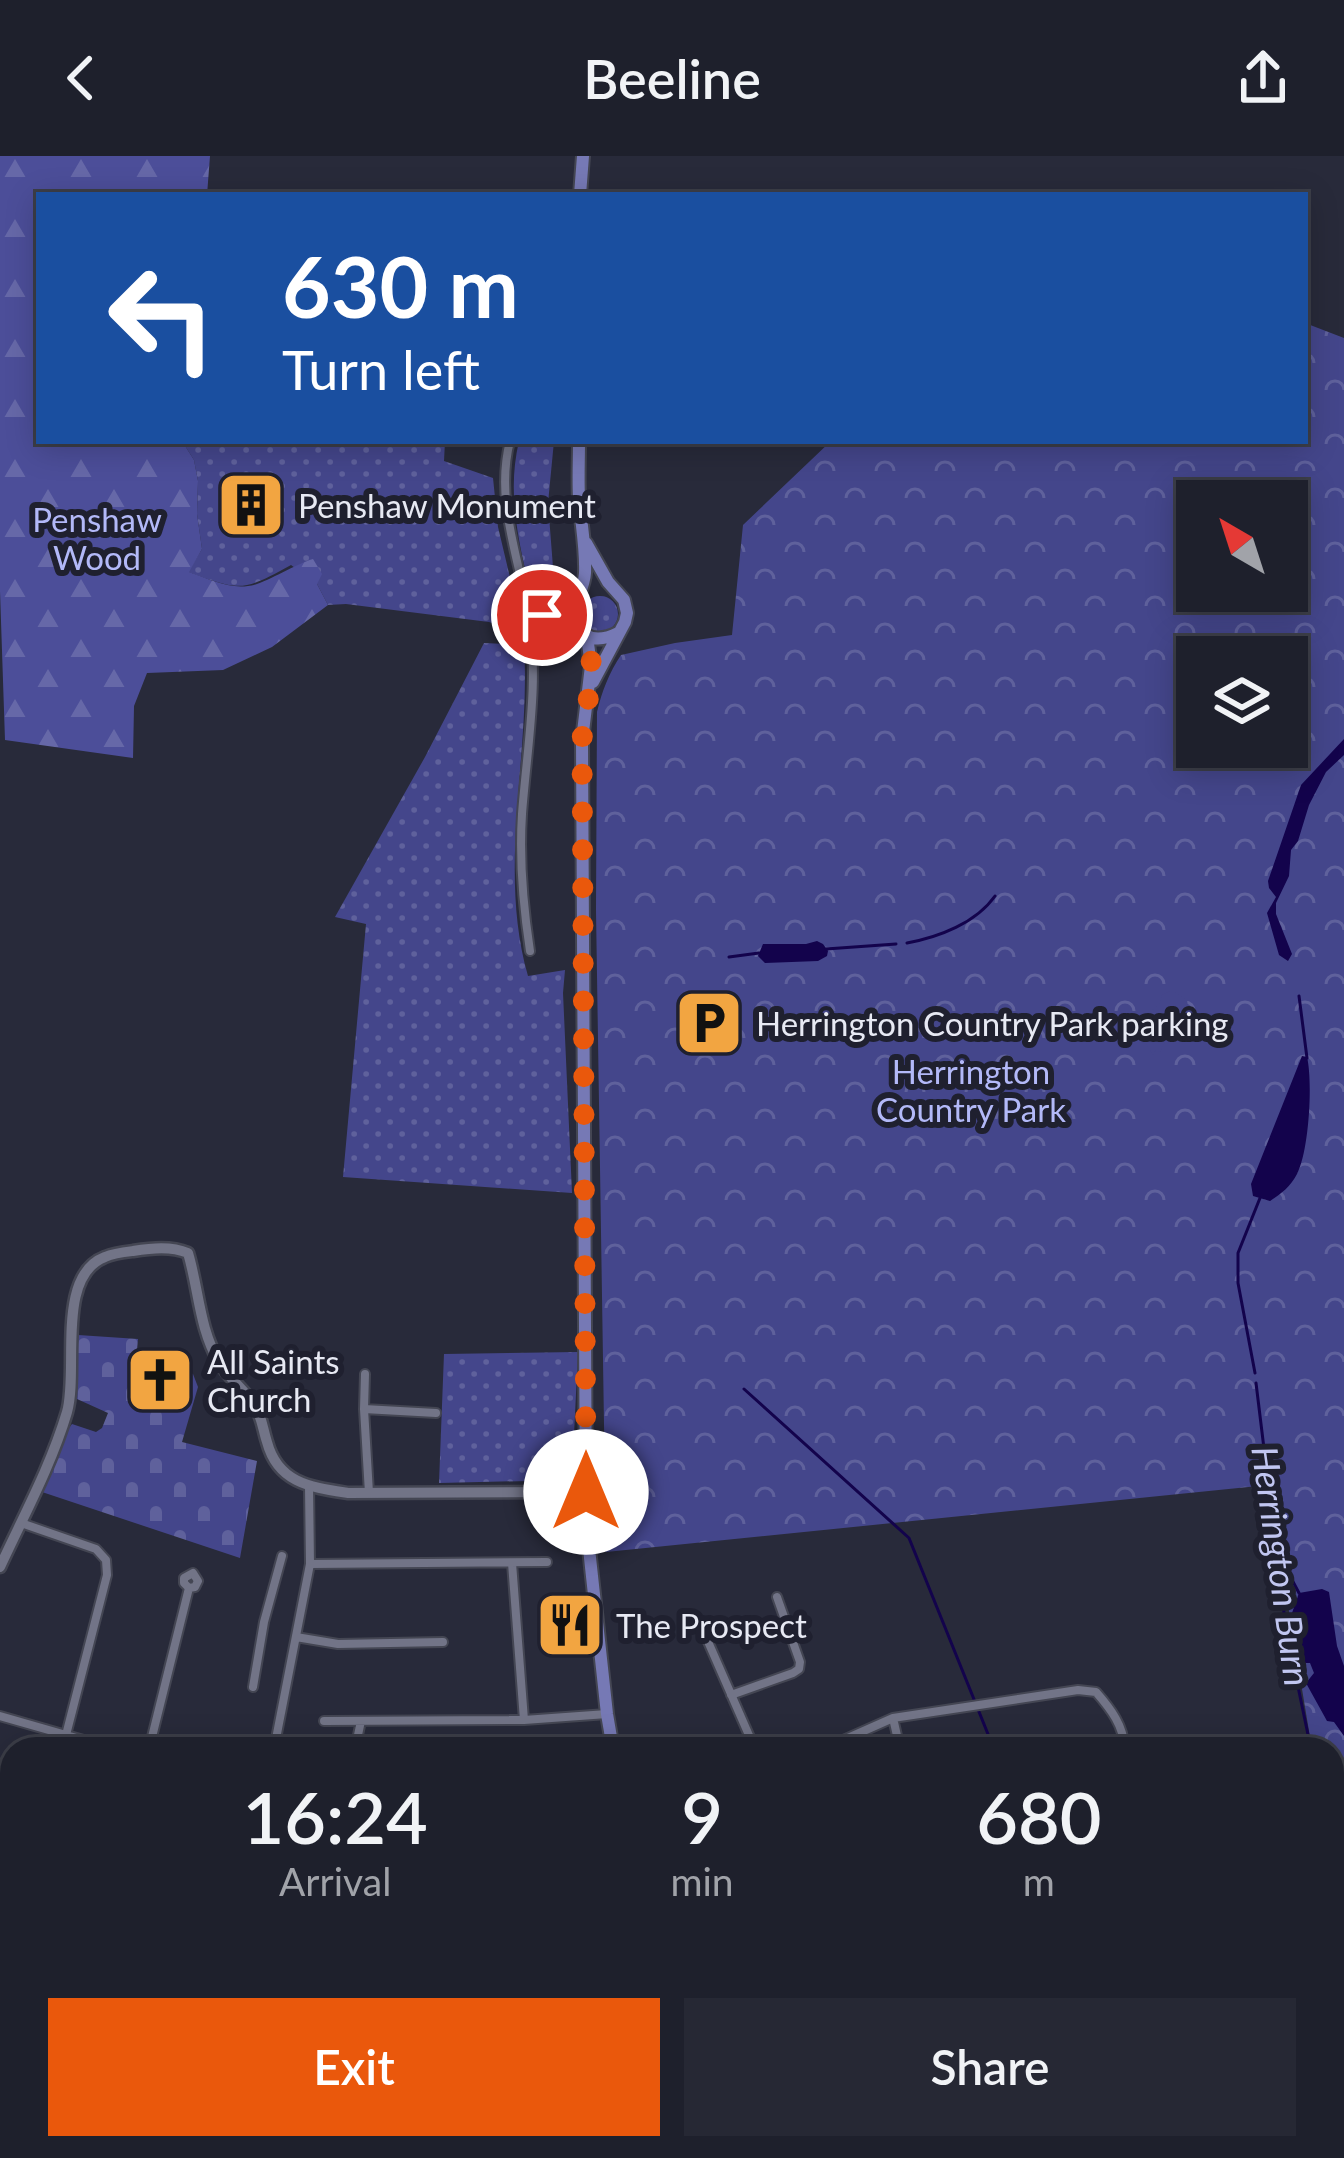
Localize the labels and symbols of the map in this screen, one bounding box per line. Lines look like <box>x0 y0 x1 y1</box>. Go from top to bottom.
building icon: Penshaw Monument <box>216 470 286 540</box>
north arrow <box>1176 480 1308 612</box>
place label: Penshaw Monument <box>298 485 596 525</box>
park label: Penshaw Wood <box>32 499 162 577</box>
pin <box>491 564 593 666</box>
parking icon: Herrington Country Park parking <box>674 988 744 1058</box>
place label: Herrington Country Park parking <box>756 1003 1229 1043</box>
park label: Herrington Country Park <box>876 1051 1066 1129</box>
place label: All Saints Church <box>207 1341 340 1419</box>
church icon: All Saints Church <box>125 1345 195 1415</box>
position arrow <box>523 1429 649 1555</box>
water label: Herrington Burn <box>1243 1443 1321 1689</box>
restaurant icon: The Prospect <box>535 1590 605 1660</box>
place label: The Prospect <box>616 1605 807 1645</box>

